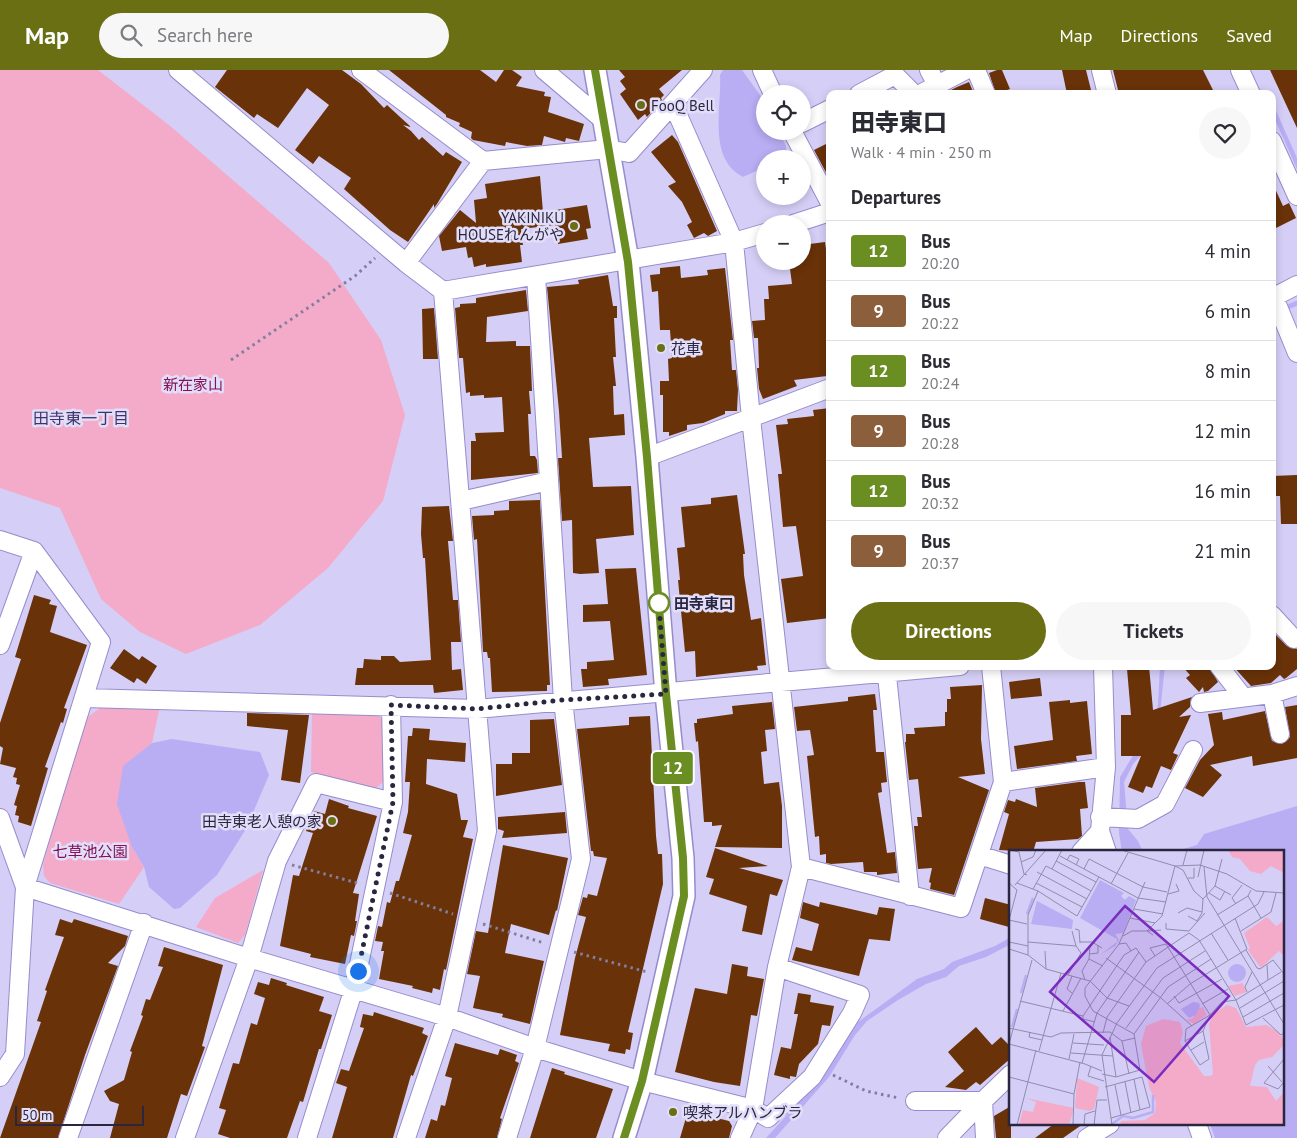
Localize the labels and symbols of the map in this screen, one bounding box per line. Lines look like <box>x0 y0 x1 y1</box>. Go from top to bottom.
place label: FooQ Bell <box>651 96 715 115</box>
marker: FooQ Bell <box>635 99 647 111</box>
place label: YAKINIKU HOUSEれんがや <box>458 208 564 244</box>
marker: YAKINIKU HOUSEれんがや <box>568 220 580 232</box>
place label: 花車 <box>671 339 701 358</box>
marker: 花車 <box>655 342 667 354</box>
park label: 新在家山 <box>163 375 223 394</box>
district label: 田寺東一丁目 <box>33 408 129 428</box>
marker: 田寺東口 <box>648 592 670 614</box>
place label: 田寺東口 <box>674 594 734 613</box>
line badge: 12 <box>650 752 696 784</box>
place label: 田寺東老人憩の家 <box>202 812 322 831</box>
marker: 田寺東老人憩の家 <box>326 815 338 827</box>
park label: 七草池公園 <box>52 842 128 861</box>
inset map <box>1009 850 1284 1126</box>
your location <box>346 959 371 984</box>
scale bar <box>15 1103 144 1126</box>
place label: 喫茶アルハンブラ <box>683 1103 802 1122</box>
marker: 喫茶アルハンブラ <box>667 1106 679 1118</box>

